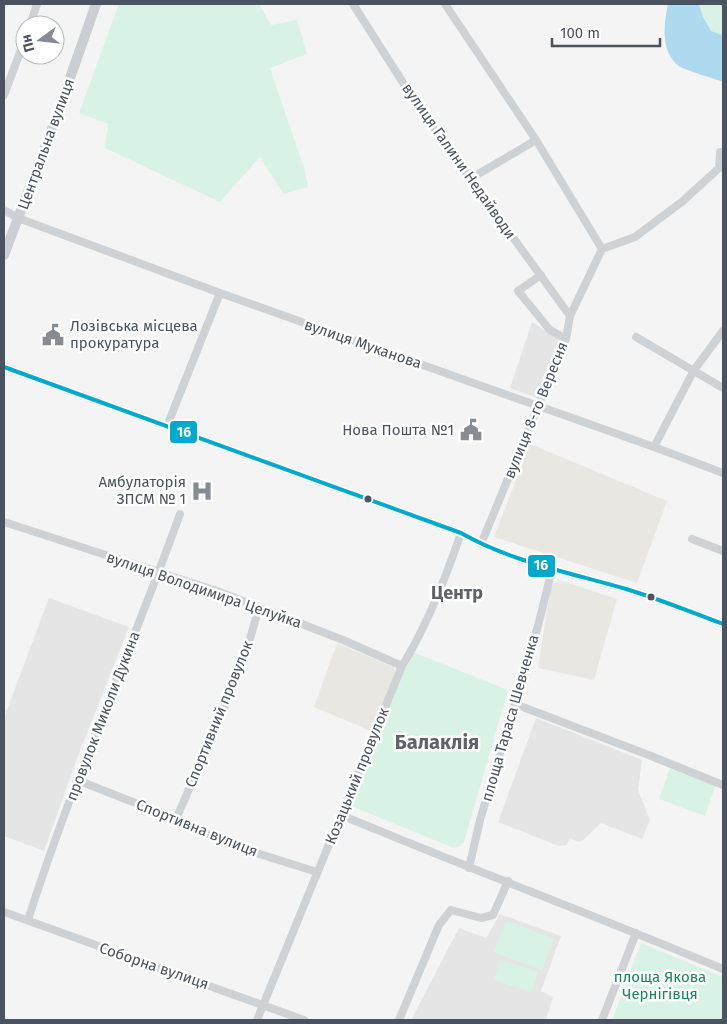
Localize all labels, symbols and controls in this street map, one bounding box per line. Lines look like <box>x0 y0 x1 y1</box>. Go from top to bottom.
north arrow <box>15 15 65 65</box>
scale bar <box>552 15 660 47</box>
text: 100 m <box>560 24 600 42</box>
text: Пн <box>17 33 38 54</box>
street label: Центральна вулиця <box>14 76 78 212</box>
street label: вулиця Галини Недайводи <box>398 80 520 242</box>
street label: вулиця Муканова <box>302 315 424 373</box>
place label: Лозівська місцева прокуратура <box>70 317 198 352</box>
public building icon: Лозівська місцева прокуратура <box>40 322 66 348</box>
street label: вулиця 8-го Вересня <box>500 339 572 481</box>
public building icon: Нова Пошта №1 <box>458 417 484 443</box>
line badge: 16 <box>169 420 198 444</box>
place label: Нова Пошта №1 <box>342 421 454 439</box>
text: 16 <box>177 424 191 441</box>
place label: Амбулаторія ЗПСМ № 1 <box>98 473 186 508</box>
hospital icon: Амбулаторія ЗПСМ № 1 <box>189 478 215 504</box>
unlabelled marker <box>363 494 373 504</box>
street label: вулиця Володимира Целуйка <box>104 548 304 632</box>
line badge: 16 <box>527 554 556 578</box>
text: 16 <box>534 557 548 574</box>
district label: Центр <box>431 582 483 604</box>
unlabelled marker <box>646 592 656 602</box>
street label: провулок Миколи Дукина <box>62 629 144 803</box>
street label: площа Тараса Шевченка <box>478 632 542 804</box>
street label: Спортивний провулок <box>181 638 257 790</box>
street label: Козацький провулок <box>321 705 393 847</box>
district label: Балаклія <box>395 730 479 754</box>
street label: Спортивна вулиця <box>133 795 261 861</box>
street label: Соборна вулиця <box>97 939 211 993</box>
park label: площа Якова Чернігівця <box>614 968 706 1003</box>

